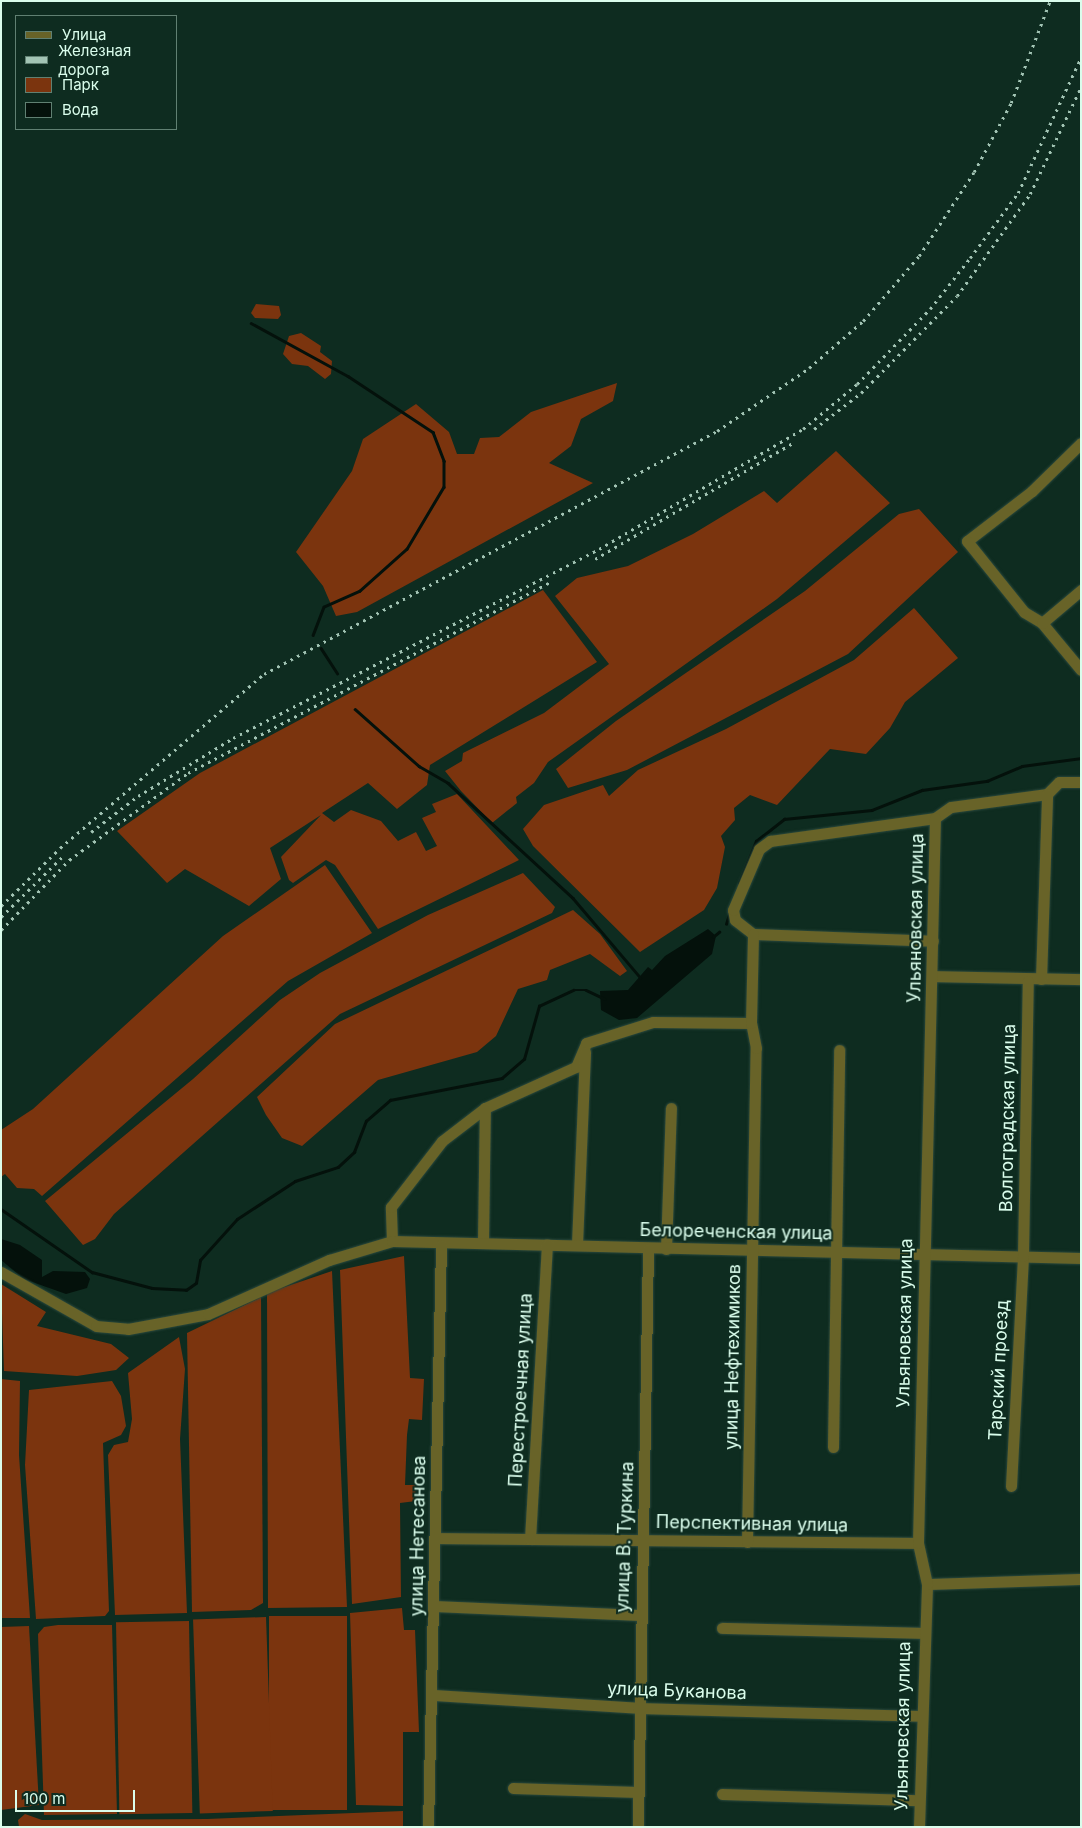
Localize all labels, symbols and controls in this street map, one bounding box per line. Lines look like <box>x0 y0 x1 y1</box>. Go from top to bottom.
legend <box>15 15 178 130</box>
text: Улица <box>62 25 106 44</box>
text: Железная дорога <box>58 41 131 79</box>
text: Парк <box>62 75 99 94</box>
text: Вода <box>62 100 99 119</box>
street label: Ульяновская улица <box>904 833 928 1003</box>
street label: Волгоградская улица <box>996 1024 1020 1212</box>
street label: Белореченская улица <box>639 1220 833 1244</box>
street label: Ульяновская улица <box>893 1238 917 1408</box>
street label: улица Нефтехимиков <box>721 1264 745 1450</box>
street label: Перестроечная улица <box>505 1292 537 1488</box>
street label: Тарский проезд <box>985 1299 1013 1441</box>
street label: улица Нетесанова <box>406 1455 430 1617</box>
street label: улица В. Туркина <box>612 1461 638 1613</box>
street label: Перспективная улица <box>656 1512 848 1536</box>
street label: Ульяновская улица <box>891 1641 915 1811</box>
street label: улица Буканова <box>607 1678 747 1704</box>
scale bar <box>18 1780 138 1812</box>
text: 100 m <box>23 1789 65 1808</box>

